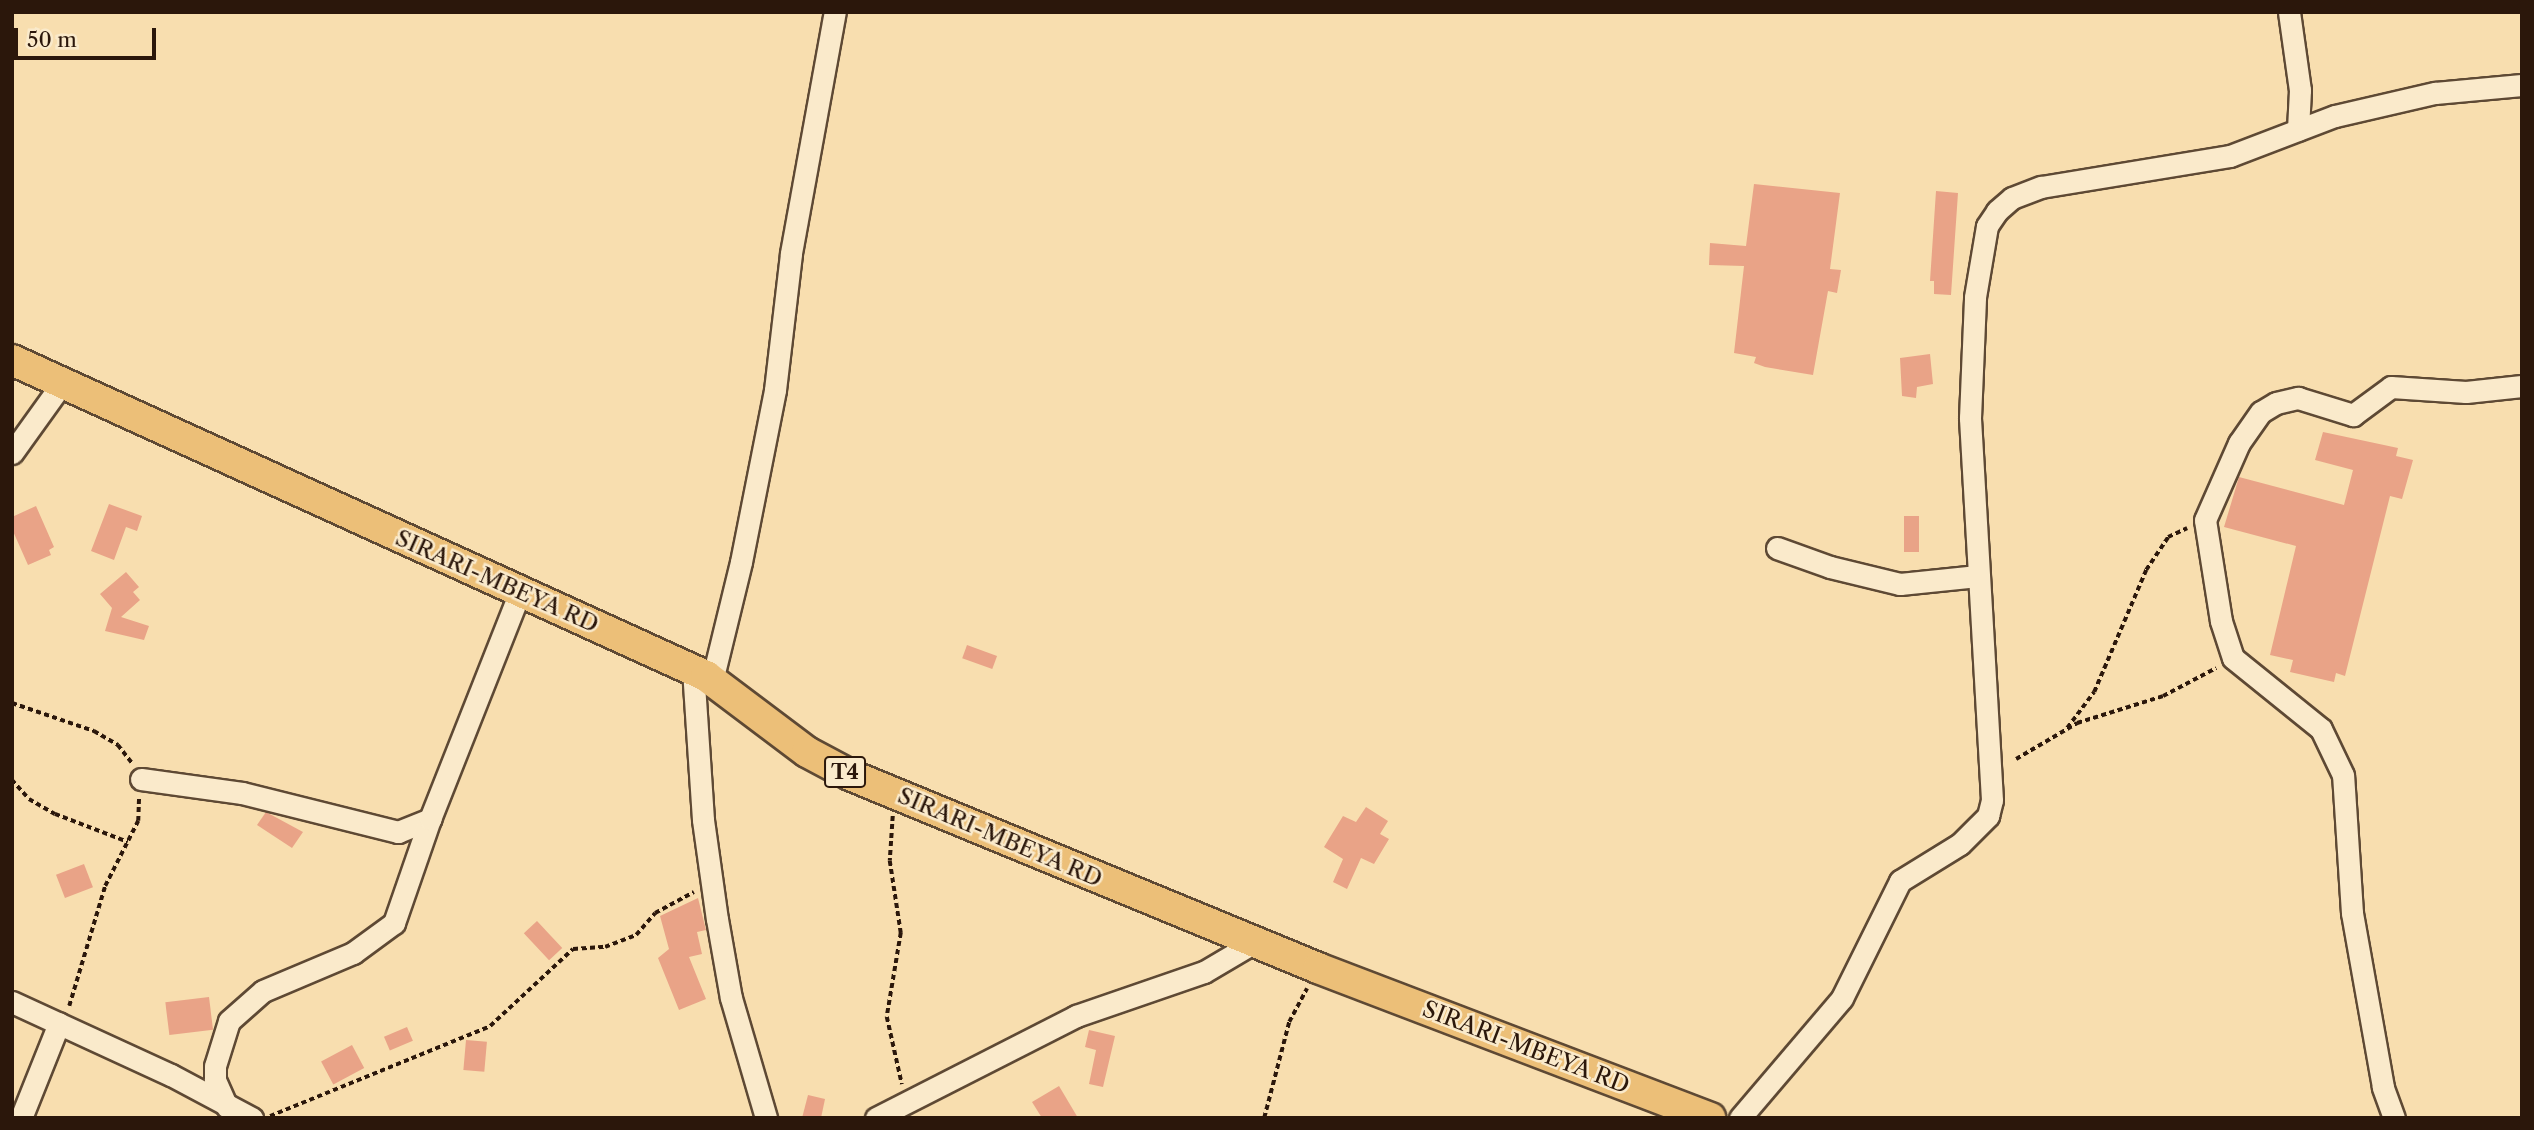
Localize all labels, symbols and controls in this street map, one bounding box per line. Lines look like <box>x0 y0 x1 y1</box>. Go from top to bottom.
scale bar <box>18 14 159 58</box>
text: 50 m <box>27 27 77 52</box>
street label: SIRARI-MBEYA RD <box>391 524 603 638</box>
road number: T4 <box>824 754 866 790</box>
street label: SIRARI-MBEYA RD <box>893 781 1107 893</box>
street label: SIRARI-MBEYA RD <box>1418 995 1634 1099</box>

